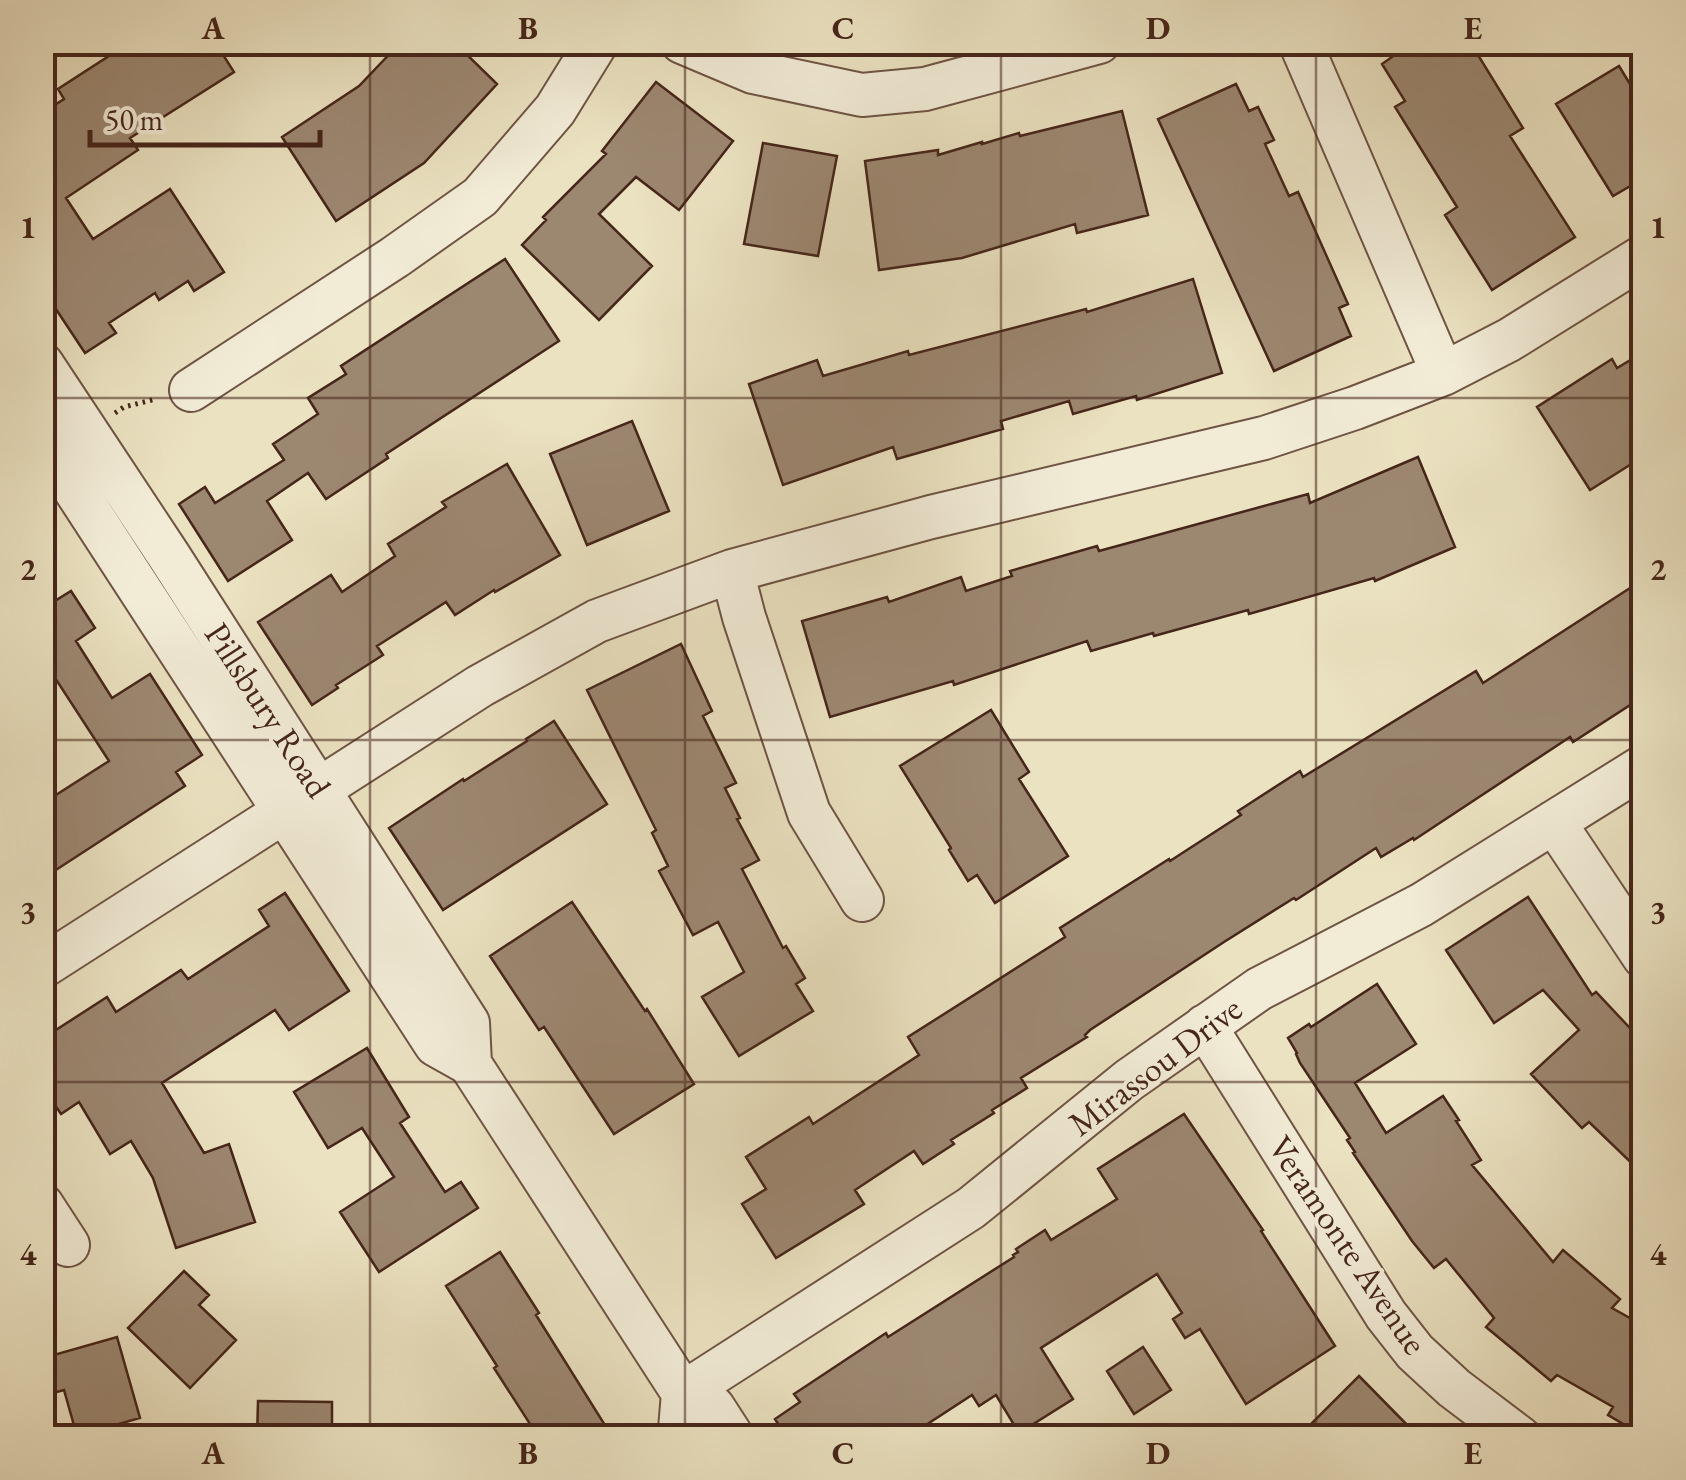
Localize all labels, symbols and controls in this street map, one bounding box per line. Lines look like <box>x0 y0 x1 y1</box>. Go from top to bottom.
text: A <box>200 7 225 49</box>
text: B <box>518 7 538 49</box>
text: C <box>832 7 854 49</box>
text: D <box>1146 7 1170 49</box>
text: E <box>1464 7 1482 49</box>
scale bar <box>90 85 320 147</box>
text: 50 m <box>105 100 163 139</box>
text: 1 <box>20 206 36 248</box>
text: 1 <box>1650 206 1666 248</box>
text: 2 <box>20 548 37 590</box>
text: 2 <box>1650 548 1667 590</box>
street label: Pillsbury Road <box>195 614 342 806</box>
text: 3 <box>20 891 36 933</box>
text: 3 <box>1650 891 1666 933</box>
street label: Mirassou Drive <box>1059 986 1250 1146</box>
street label: Veramonte Avenue <box>1259 1127 1438 1363</box>
text: 4 <box>20 1233 38 1275</box>
text: 4 <box>1650 1233 1668 1275</box>
text: A <box>200 1432 225 1474</box>
text: B <box>518 1432 538 1474</box>
text: C <box>832 1432 854 1474</box>
text: D <box>1146 1432 1170 1474</box>
text: E <box>1464 1432 1482 1474</box>

